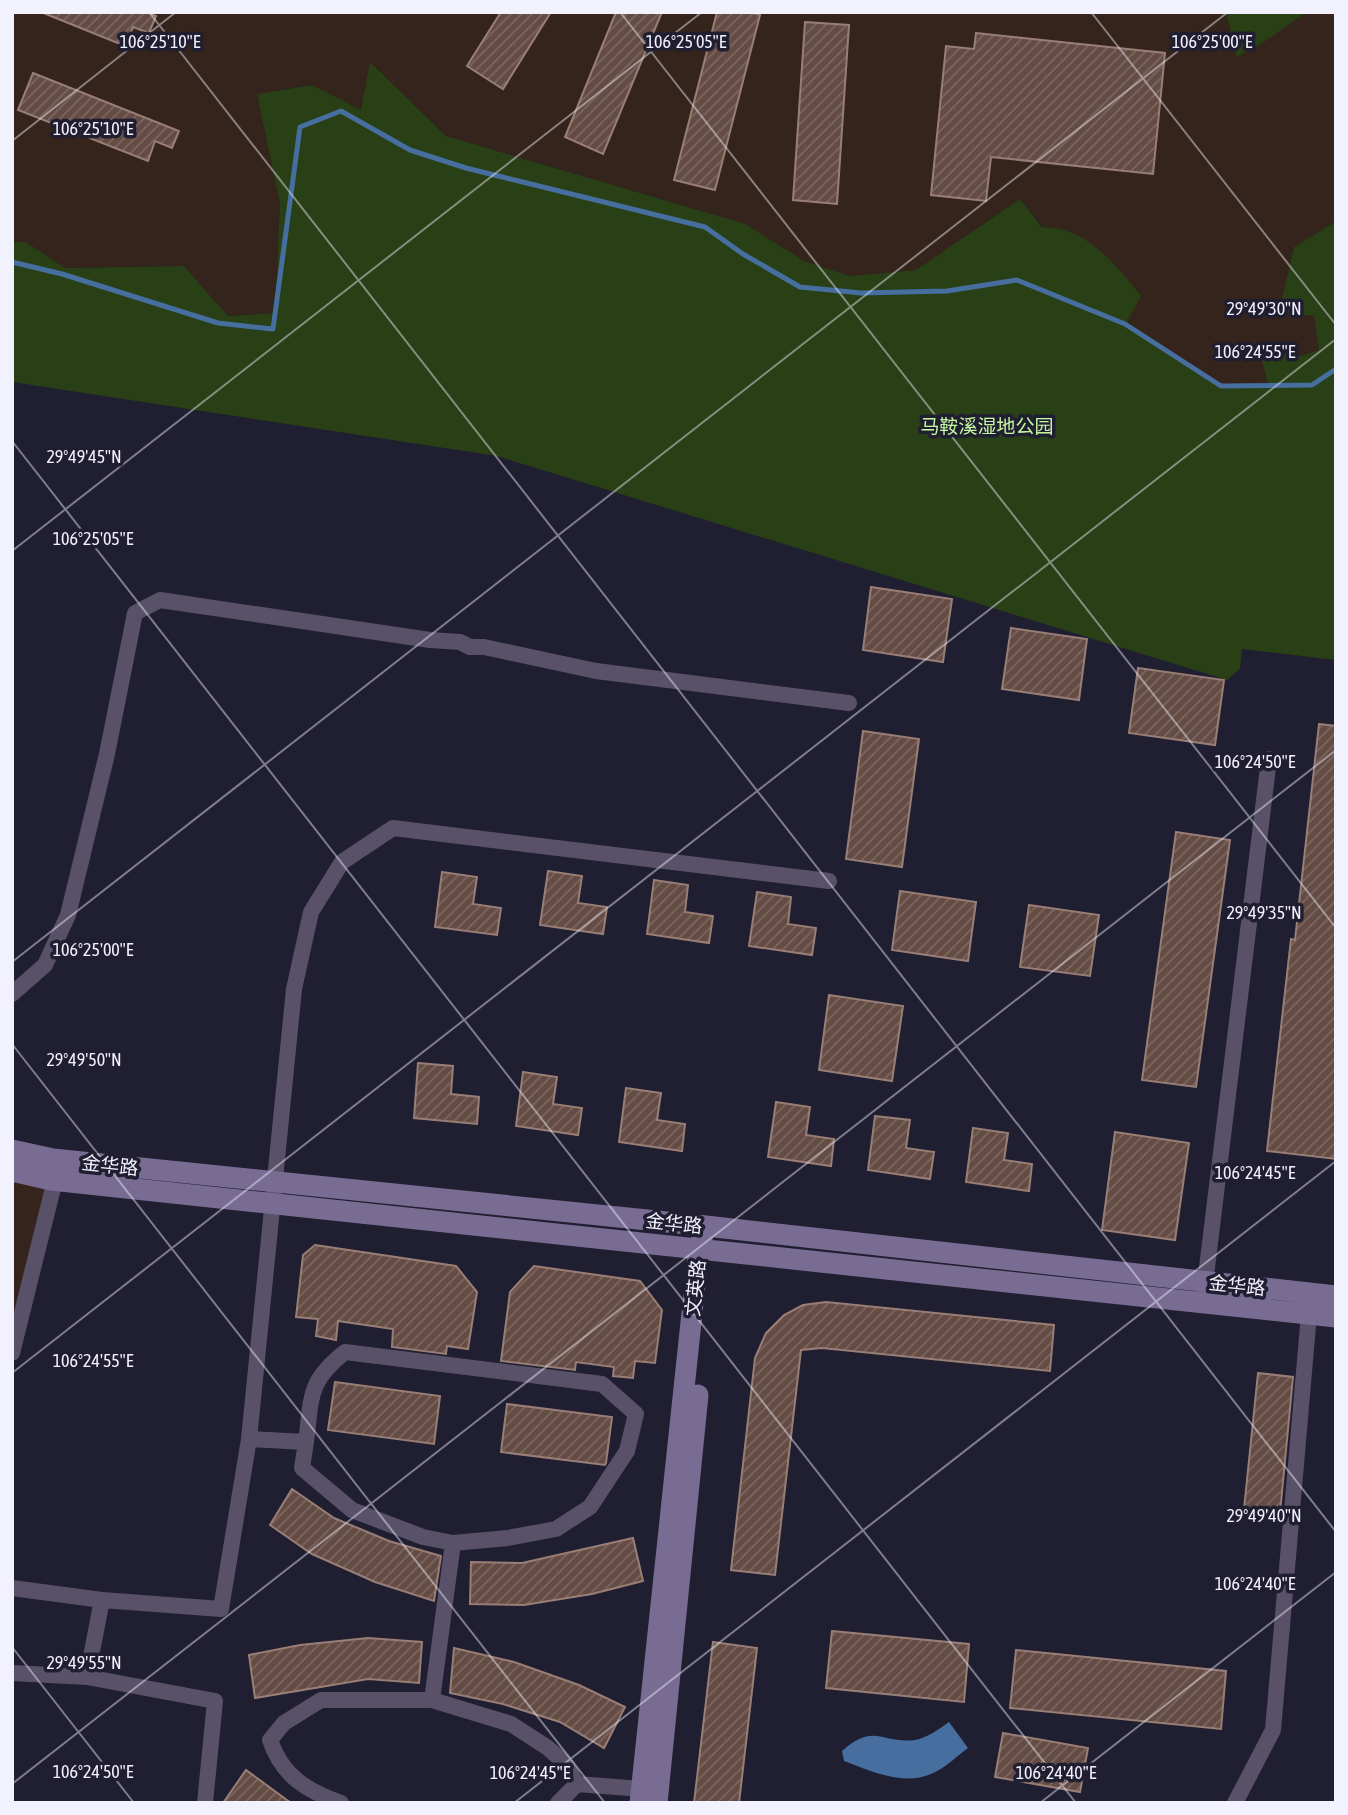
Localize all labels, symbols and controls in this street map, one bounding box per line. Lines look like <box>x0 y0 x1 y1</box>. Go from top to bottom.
text: 106°25'10"E <box>120 31 201 52</box>
text: 106°25'05"E <box>646 31 727 52</box>
text: 106°25'00"E <box>1172 31 1253 52</box>
text: 106°25'10"E <box>53 118 134 139</box>
text: 29°49'30"N <box>1226 298 1302 319</box>
text: 106°24'55"E <box>1215 341 1296 362</box>
park label: 马鞍溪湿地公园 <box>920 415 1054 437</box>
text: 29°49'45"N <box>46 446 122 467</box>
text: 106°25'05"E <box>53 528 134 549</box>
text: 106°24'50"E <box>1215 751 1296 772</box>
text: 29°49'35"N <box>1226 902 1302 923</box>
text: 106°25'00"E <box>53 939 134 960</box>
text: 29°49'50"N <box>46 1049 122 1070</box>
street label: 金华路 <box>80 1151 140 1179</box>
text: 106°24'45"E <box>1215 1162 1296 1183</box>
street label: 金华路 <box>644 1209 704 1237</box>
street label: 文英路 <box>681 1258 709 1318</box>
street label: 金华路 <box>1207 1271 1267 1299</box>
text: 106°24'55"E <box>53 1350 134 1371</box>
text: 29°49'40"N <box>1226 1505 1302 1526</box>
text: 106°24'40"E <box>1215 1573 1296 1594</box>
text: 29°49'55"N <box>46 1652 122 1673</box>
text: 106°24'50"E <box>53 1761 134 1782</box>
text: 106°24'45"E <box>490 1762 571 1783</box>
text: 106°24'40"E <box>1016 1762 1097 1783</box>

